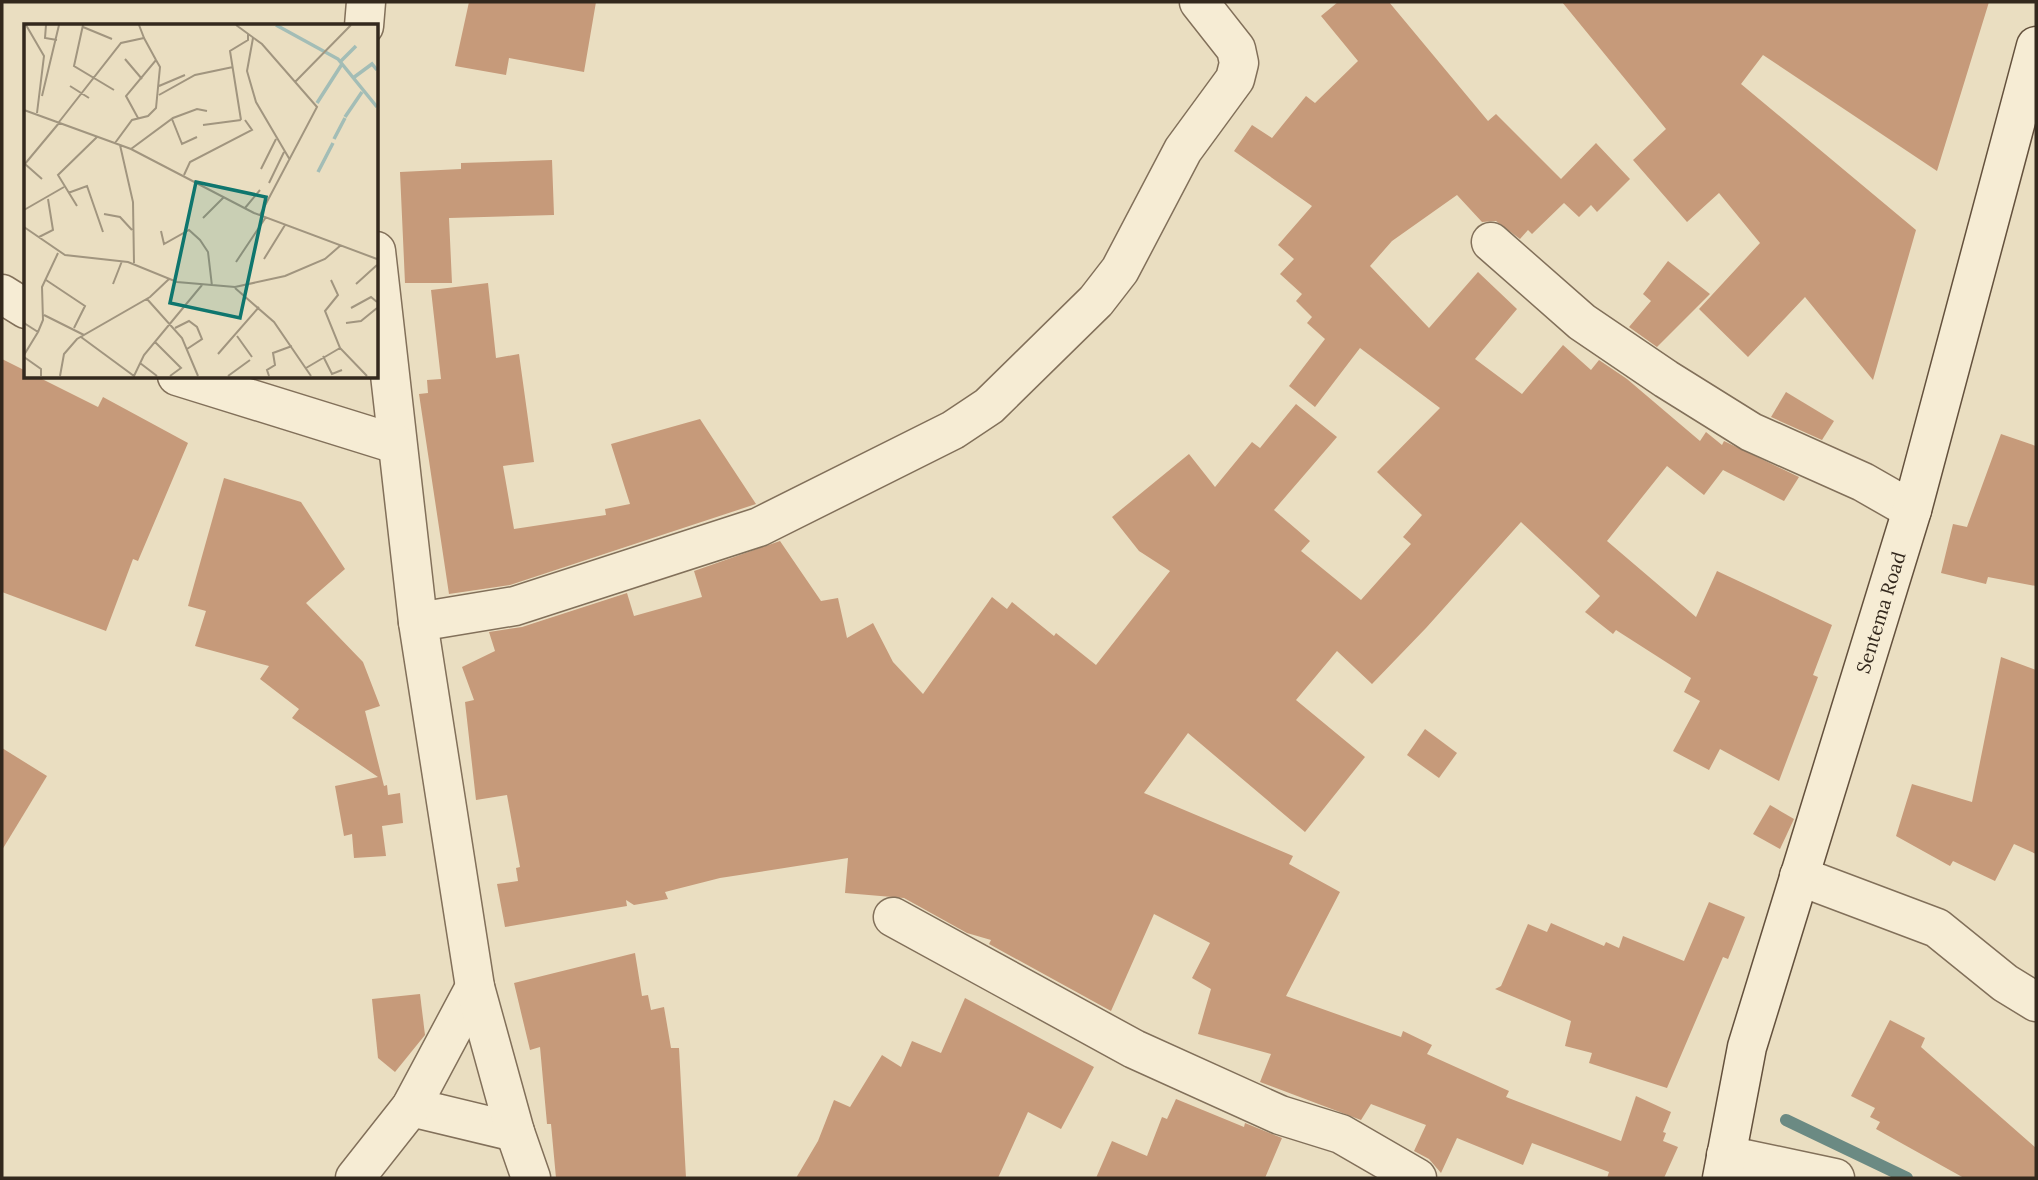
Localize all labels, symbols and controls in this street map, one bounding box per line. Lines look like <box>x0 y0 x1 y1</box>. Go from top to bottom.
inset map <box>24 24 378 378</box>
street label: Sentema Road <box>1851 549 1911 676</box>

